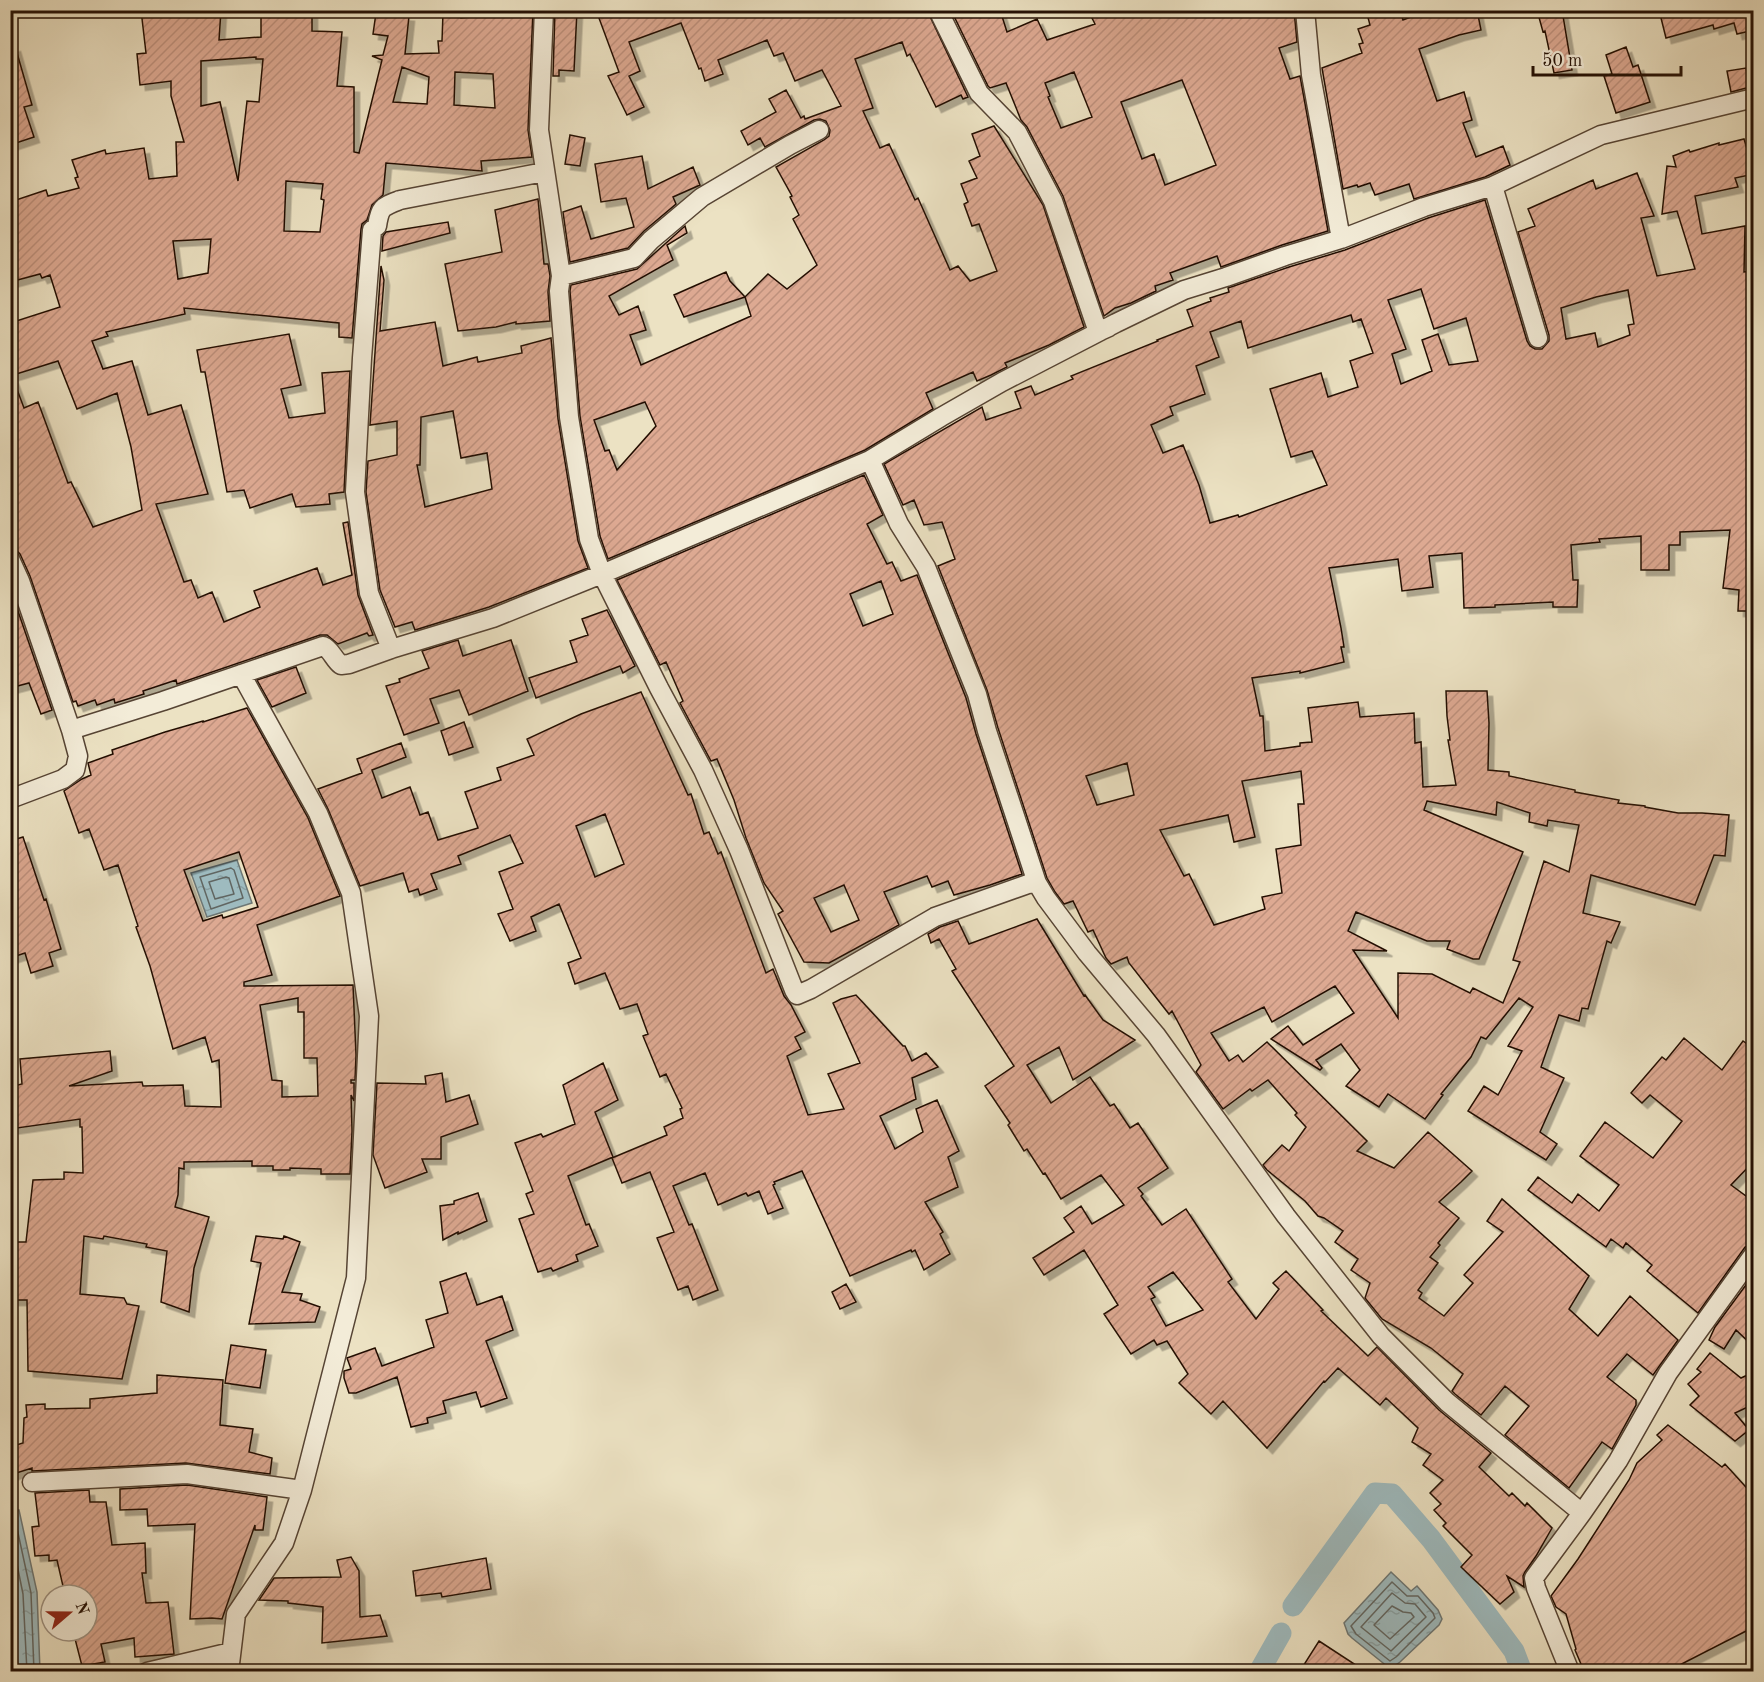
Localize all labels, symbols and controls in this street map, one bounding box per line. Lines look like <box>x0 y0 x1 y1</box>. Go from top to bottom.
scale bar <box>1533 39 1682 77</box>
text: 50 m <box>1542 52 1582 70</box>
north arrow <box>39 1583 99 1643</box>
text: N <box>72 1600 91 1618</box>

